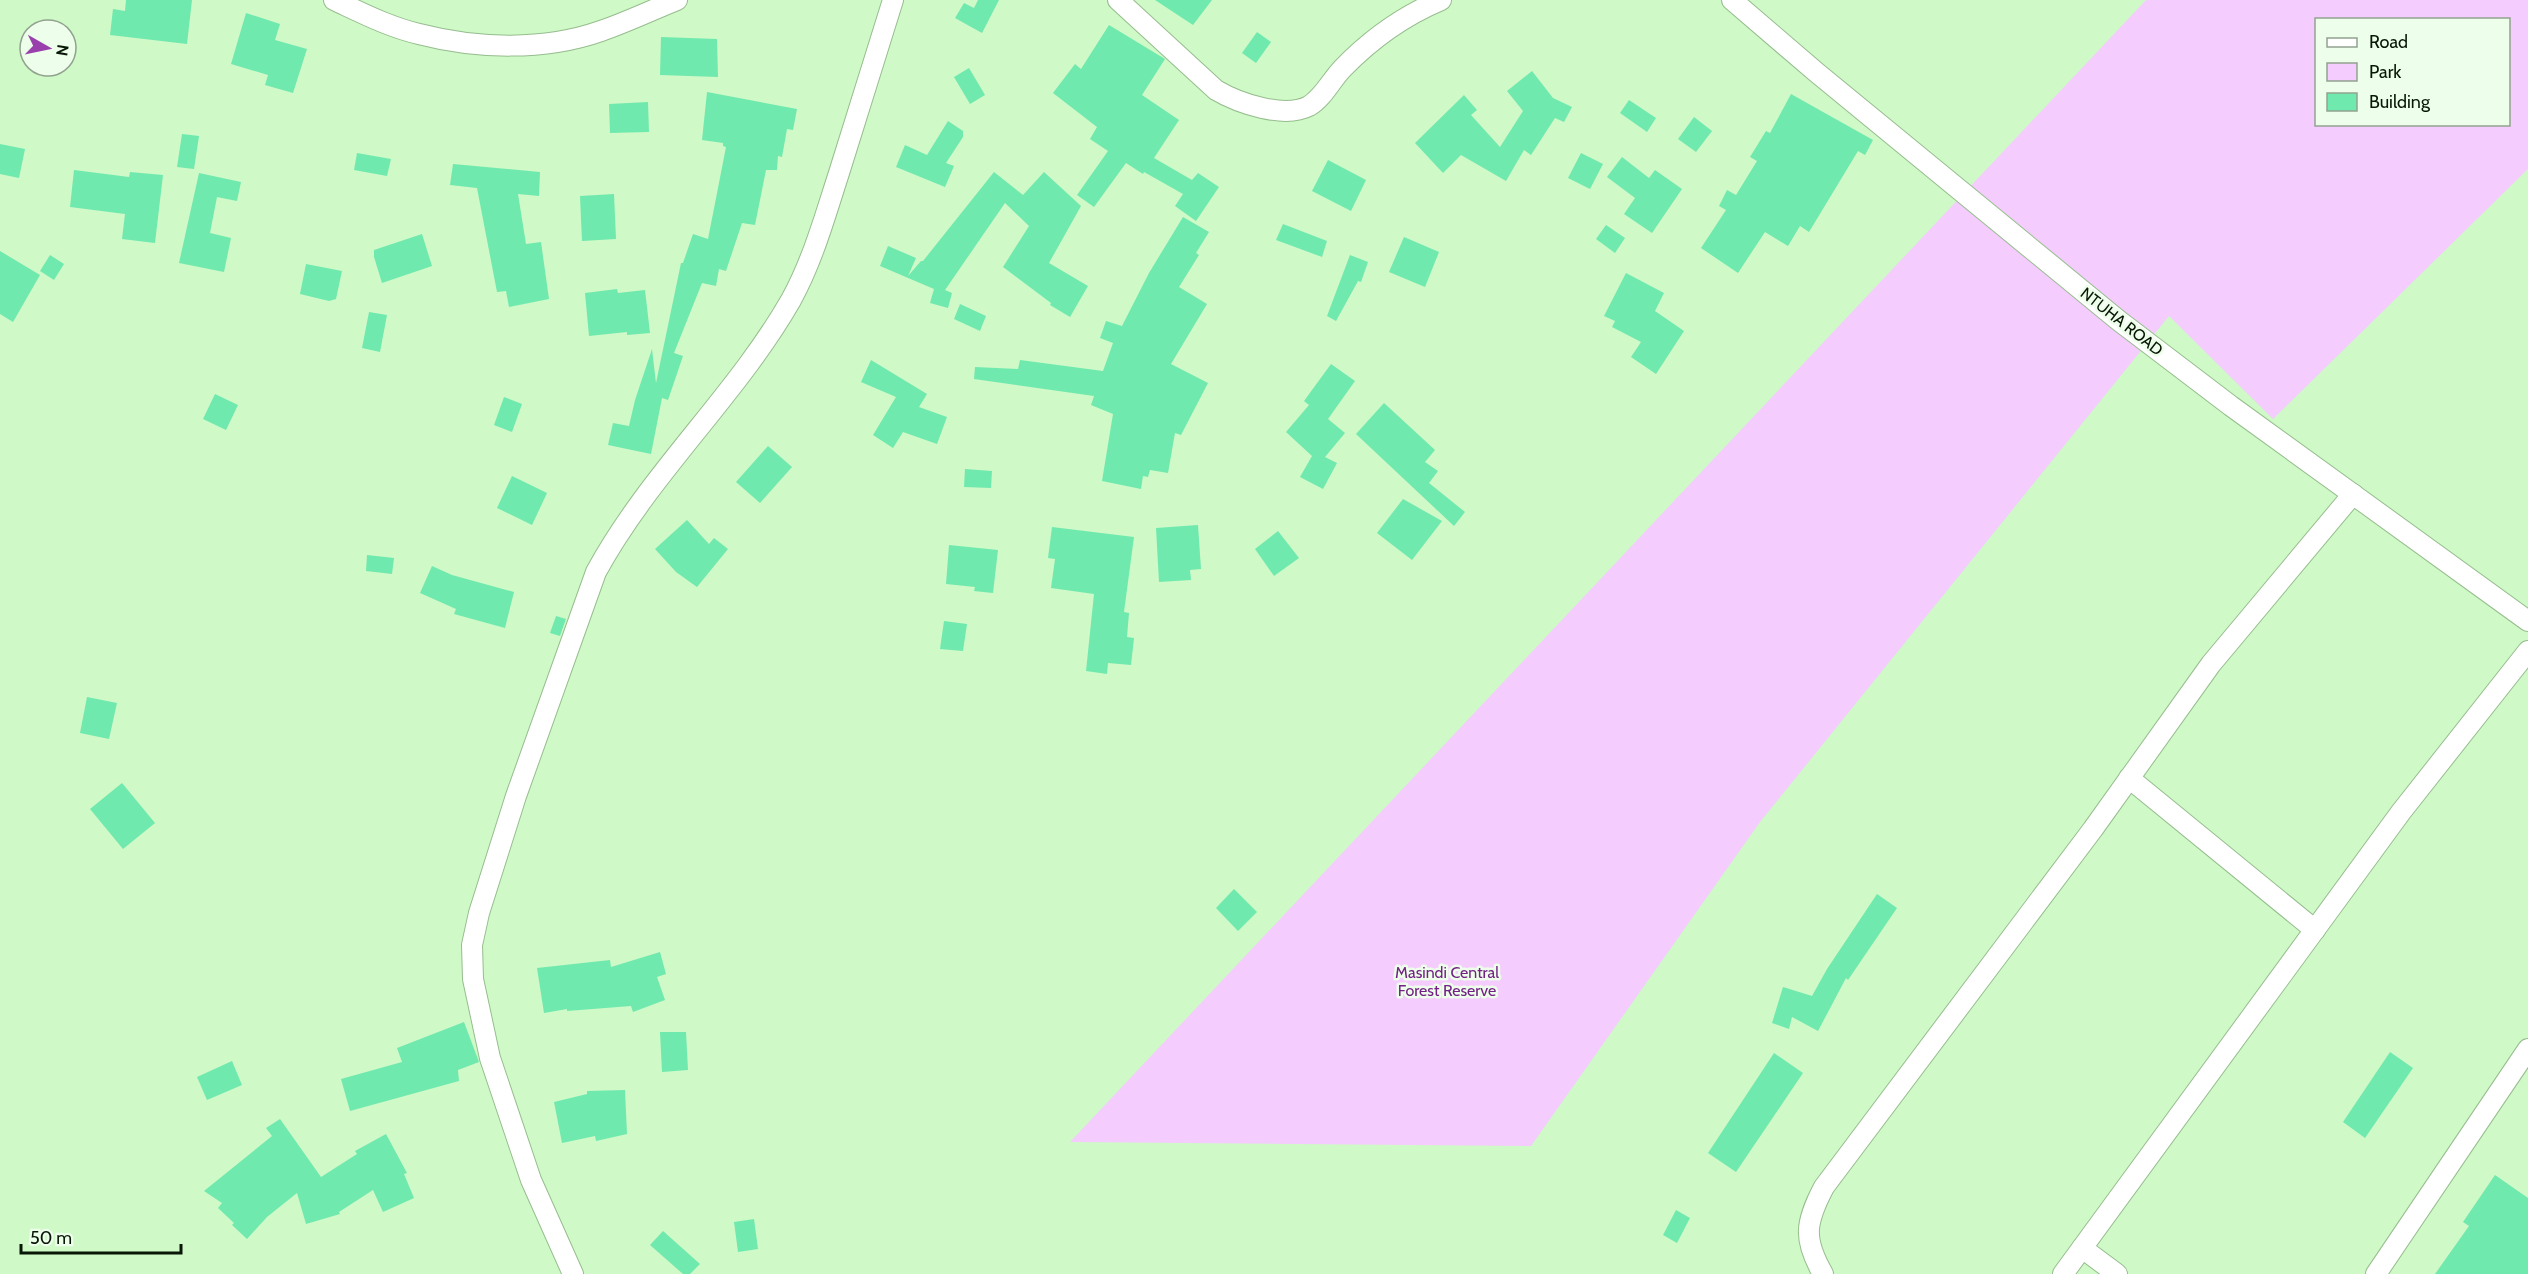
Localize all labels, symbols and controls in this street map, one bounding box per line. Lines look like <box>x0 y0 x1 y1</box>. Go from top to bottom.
north arrow <box>18 18 78 78</box>
legend <box>2315 18 2510 126</box>
text: Road <box>2369 31 2408 53</box>
text: N <box>52 43 73 57</box>
text: Park <box>2369 61 2402 83</box>
text: Building <box>2369 91 2431 113</box>
street label: NTUHA ROAD <box>2077 283 2167 359</box>
park label: Masindi Central Forest Reserve <box>1395 963 1499 1000</box>
scale bar <box>21 1217 182 1255</box>
text: 50 m <box>30 1227 72 1249</box>

